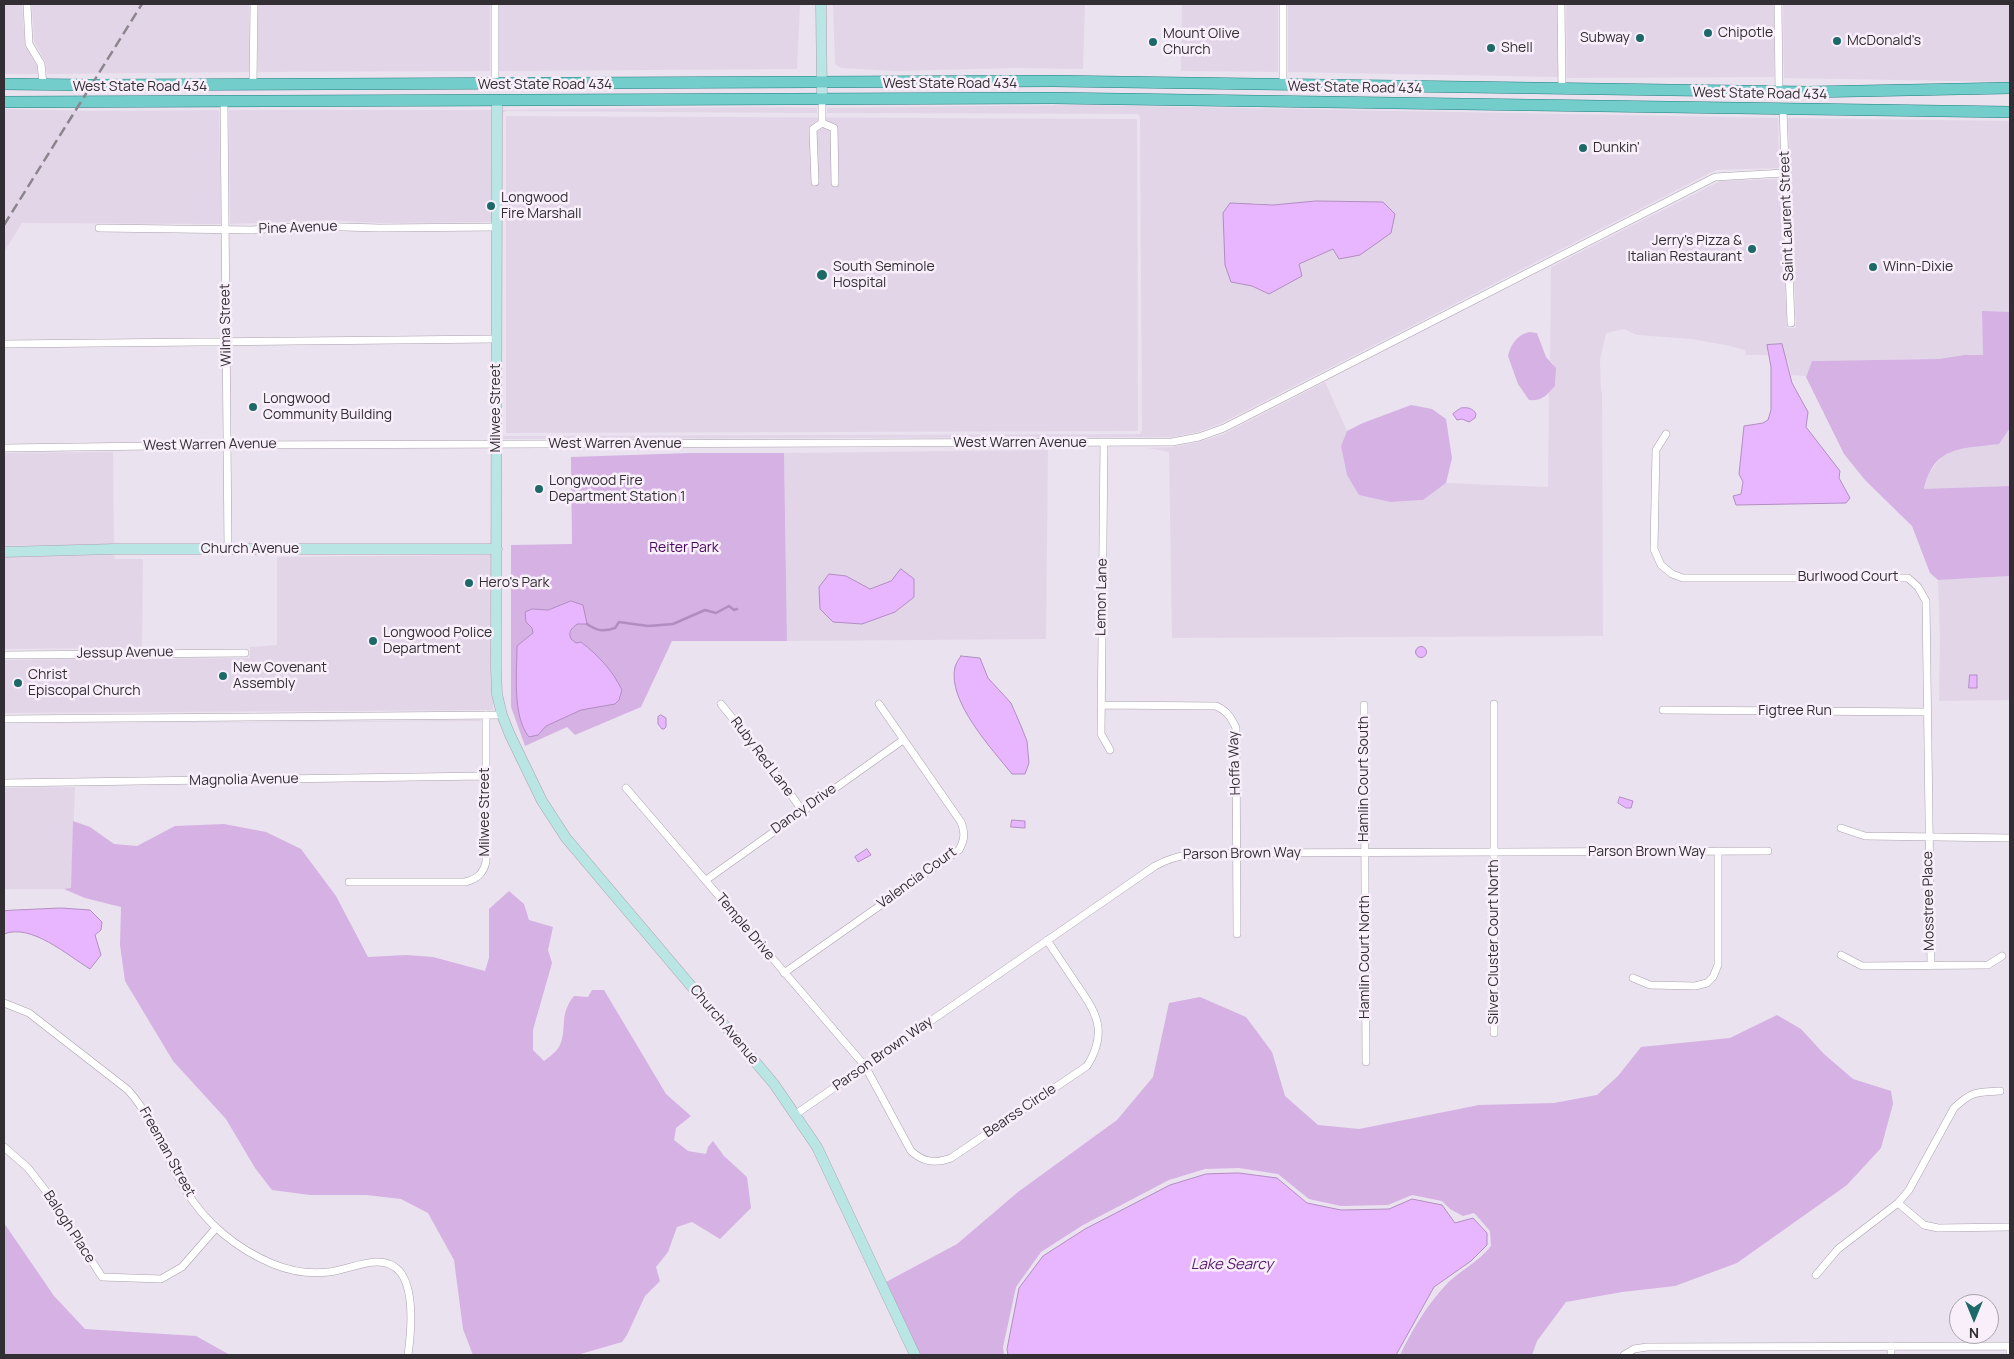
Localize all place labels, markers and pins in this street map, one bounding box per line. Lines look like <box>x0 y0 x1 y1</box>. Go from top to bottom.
place label: Chipotle <box>1718 25 1773 41</box>
place label: Mount Olive Church <box>1163 26 1240 58</box>
marker: Chipotle <box>1702 27 1714 39</box>
place label: Subway <box>1580 30 1630 46</box>
marker: Subway <box>1634 32 1646 44</box>
place label: McDonald's <box>1847 33 1921 49</box>
marker: McDonald's <box>1831 35 1843 47</box>
marker: Mount Olive Church <box>1147 36 1159 48</box>
place label: Shell <box>1501 40 1533 56</box>
marker: Shell <box>1485 42 1497 54</box>
place label: Dunkin' <box>1593 140 1640 156</box>
marker: Dunkin' <box>1577 142 1589 154</box>
place label: Longwood Fire Marshall <box>501 190 581 222</box>
marker: Longwood Fire Marshall <box>485 200 497 212</box>
place label: Jerry's Pizza & Italian Restaurant <box>1627 233 1742 266</box>
marker: Jerry's Pizza & Italian Restaurant <box>1746 243 1758 255</box>
place label: South Seminole Hospital <box>833 259 935 292</box>
place label: Winn-Dixie <box>1883 259 1953 275</box>
marker: Winn-Dixie <box>1867 261 1879 273</box>
marker: South Seminole Hospital <box>815 268 829 282</box>
place label: Longwood Community Building <box>263 391 392 424</box>
marker: Longwood Community Building <box>247 401 259 413</box>
place label: Longwood Fire Department Station 1 <box>549 473 685 506</box>
marker: Longwood Fire Department Station 1 <box>533 483 545 495</box>
place label: Hero's Park <box>479 575 549 591</box>
marker: Hero's Park <box>463 577 475 589</box>
place label: Longwood Police Department <box>383 625 492 658</box>
marker: Longwood Police Department <box>367 635 379 647</box>
place label: New Covenant Assembly <box>233 660 327 692</box>
place label: Christ Episcopal Church <box>28 667 140 700</box>
marker: New Covenant Assembly <box>217 670 229 682</box>
marker: Christ Episcopal Church <box>12 677 24 689</box>

